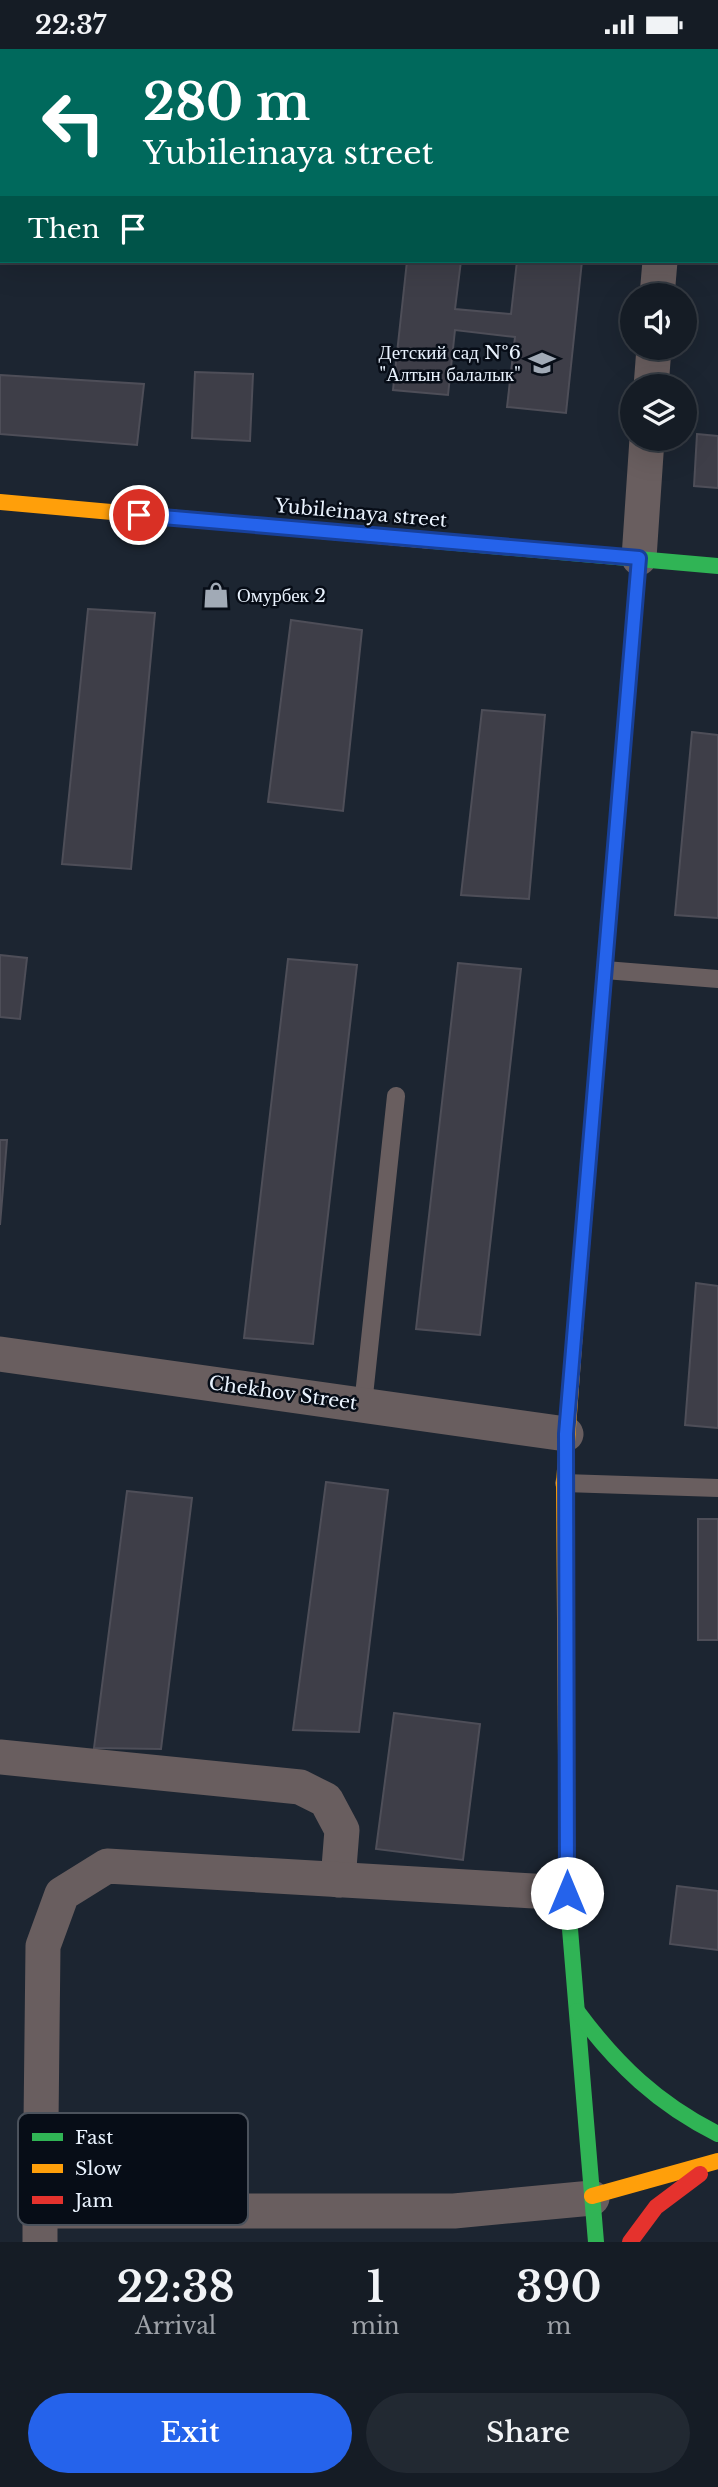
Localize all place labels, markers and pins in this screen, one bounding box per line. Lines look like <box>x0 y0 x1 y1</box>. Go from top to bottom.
place label: Детский сад №6 "Алтын балалык" <box>379 341 521 386</box>
school or university icon: Детский сад №6 "Алтын балалык" <box>527 348 557 378</box>
pin <box>109 485 169 545</box>
shop icon: Омурбек 2 <box>201 580 231 610</box>
place label: Омурбек 2 <box>237 584 326 607</box>

